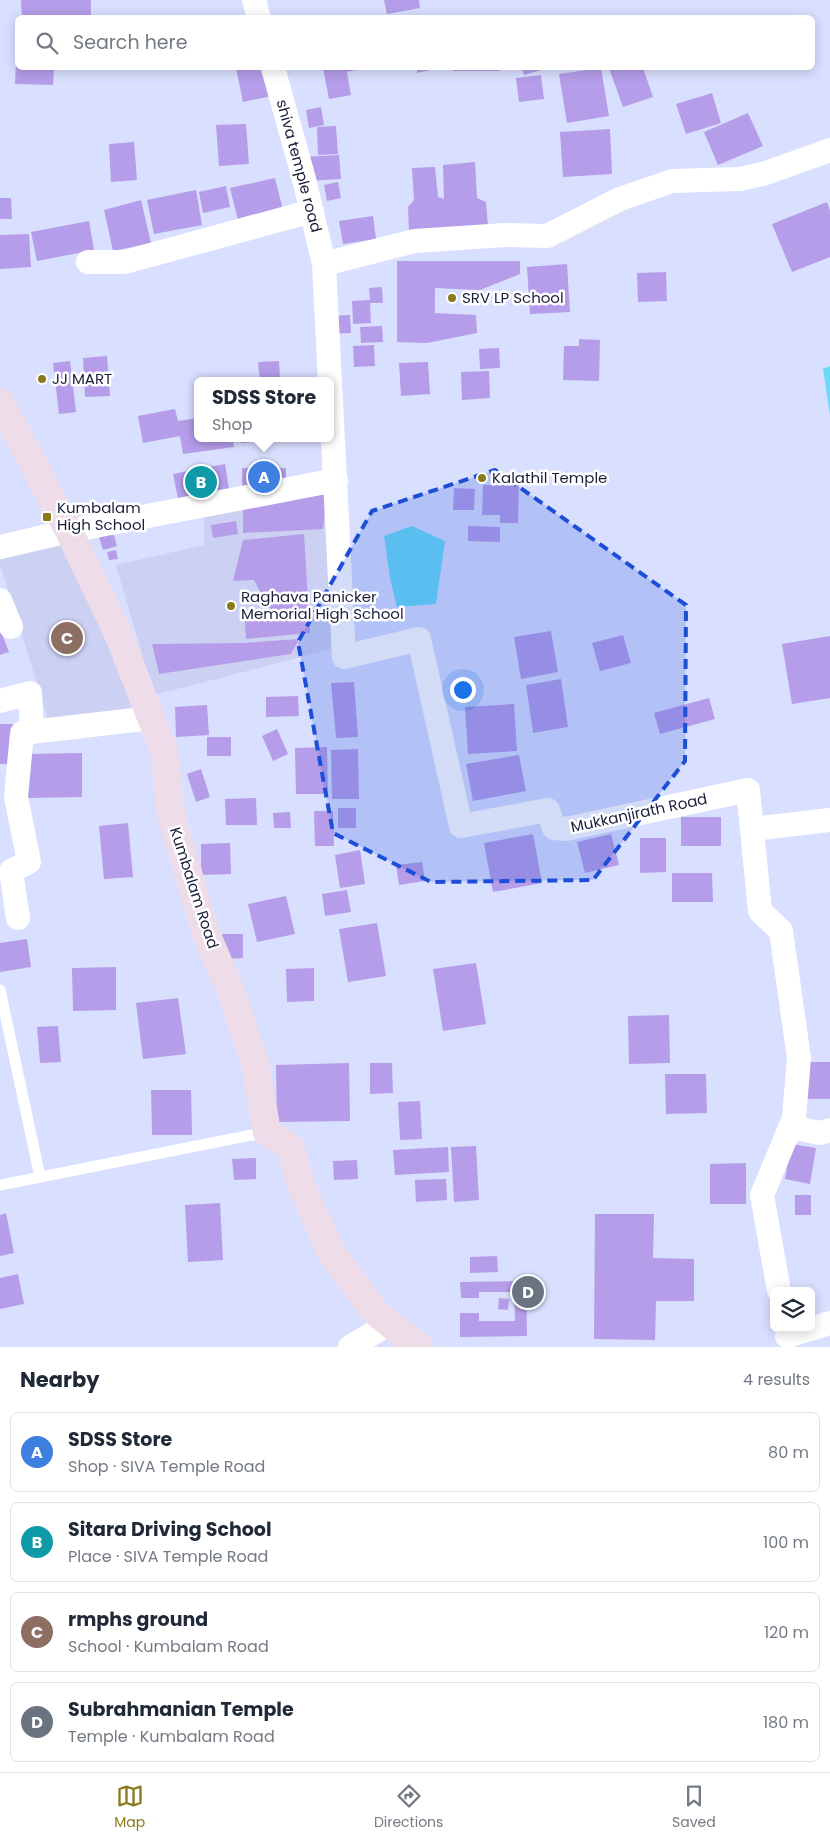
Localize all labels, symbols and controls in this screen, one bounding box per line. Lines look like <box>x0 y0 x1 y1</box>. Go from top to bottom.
search box <box>15 15 815 70</box>
icon: search <box>33 29 61 57</box>
text: Search here <box>73 29 187 56</box>
street label: shiva temple road <box>272 97 327 235</box>
place label: SRV LP School <box>462 287 564 308</box>
marker: SRV LP School <box>446 292 458 304</box>
place label: JJ MART <box>52 368 112 389</box>
marker: JJ MART <box>36 373 48 385</box>
popup <box>194 377 334 442</box>
text: SDSS Store <box>212 384 316 411</box>
text: Shop <box>212 413 253 436</box>
pin: A <box>248 458 280 496</box>
pin: B <box>185 463 217 501</box>
place label: Kalathil Temple <box>492 467 607 488</box>
marker: Kalathil Temple <box>476 472 488 484</box>
place label: Kumbalam High School <box>57 497 145 535</box>
marker: Kumbalam High School <box>41 511 53 523</box>
place label: Raghava Panicker Memorial High School <box>241 586 404 624</box>
marker: Raghava Panicker Memorial High School <box>225 600 237 612</box>
pin: C <box>51 619 83 657</box>
your location <box>450 677 476 703</box>
street label: Mukkanjirath Road <box>569 788 709 837</box>
street label: Kumbalam Road <box>165 824 224 951</box>
pin: D <box>512 1273 544 1311</box>
map controls <box>770 1287 815 1332</box>
button: layers <box>770 1287 815 1332</box>
text: Nearby <box>20 1365 100 1394</box>
text: 4 results <box>743 1368 810 1391</box>
text: SDSS Store <box>68 1426 172 1453</box>
text: A <box>31 1441 43 1464</box>
text: 80 m <box>768 1441 809 1464</box>
text: Shop · SIVA Temple Road <box>68 1455 265 1478</box>
text: Sitara Driving School <box>68 1516 272 1543</box>
text: B <box>32 1531 42 1554</box>
text: 100 m <box>763 1531 809 1554</box>
text: Place · SIVA Temple Road <box>68 1545 268 1568</box>
text: rmphs ground <box>68 1606 208 1633</box>
text: C <box>31 1621 43 1644</box>
text: 120 m <box>764 1621 809 1644</box>
text: School · Kumbalam Road <box>68 1635 269 1658</box>
text: Subrahmanian Temple <box>68 1696 294 1723</box>
text: D <box>31 1711 43 1734</box>
text: 180 m <box>763 1711 809 1734</box>
text: Temple · Kumbalam Road <box>68 1725 275 1748</box>
tab: Map <box>114 1782 145 1833</box>
tab: Directions <box>374 1782 443 1833</box>
tab: Saved <box>672 1782 716 1833</box>

